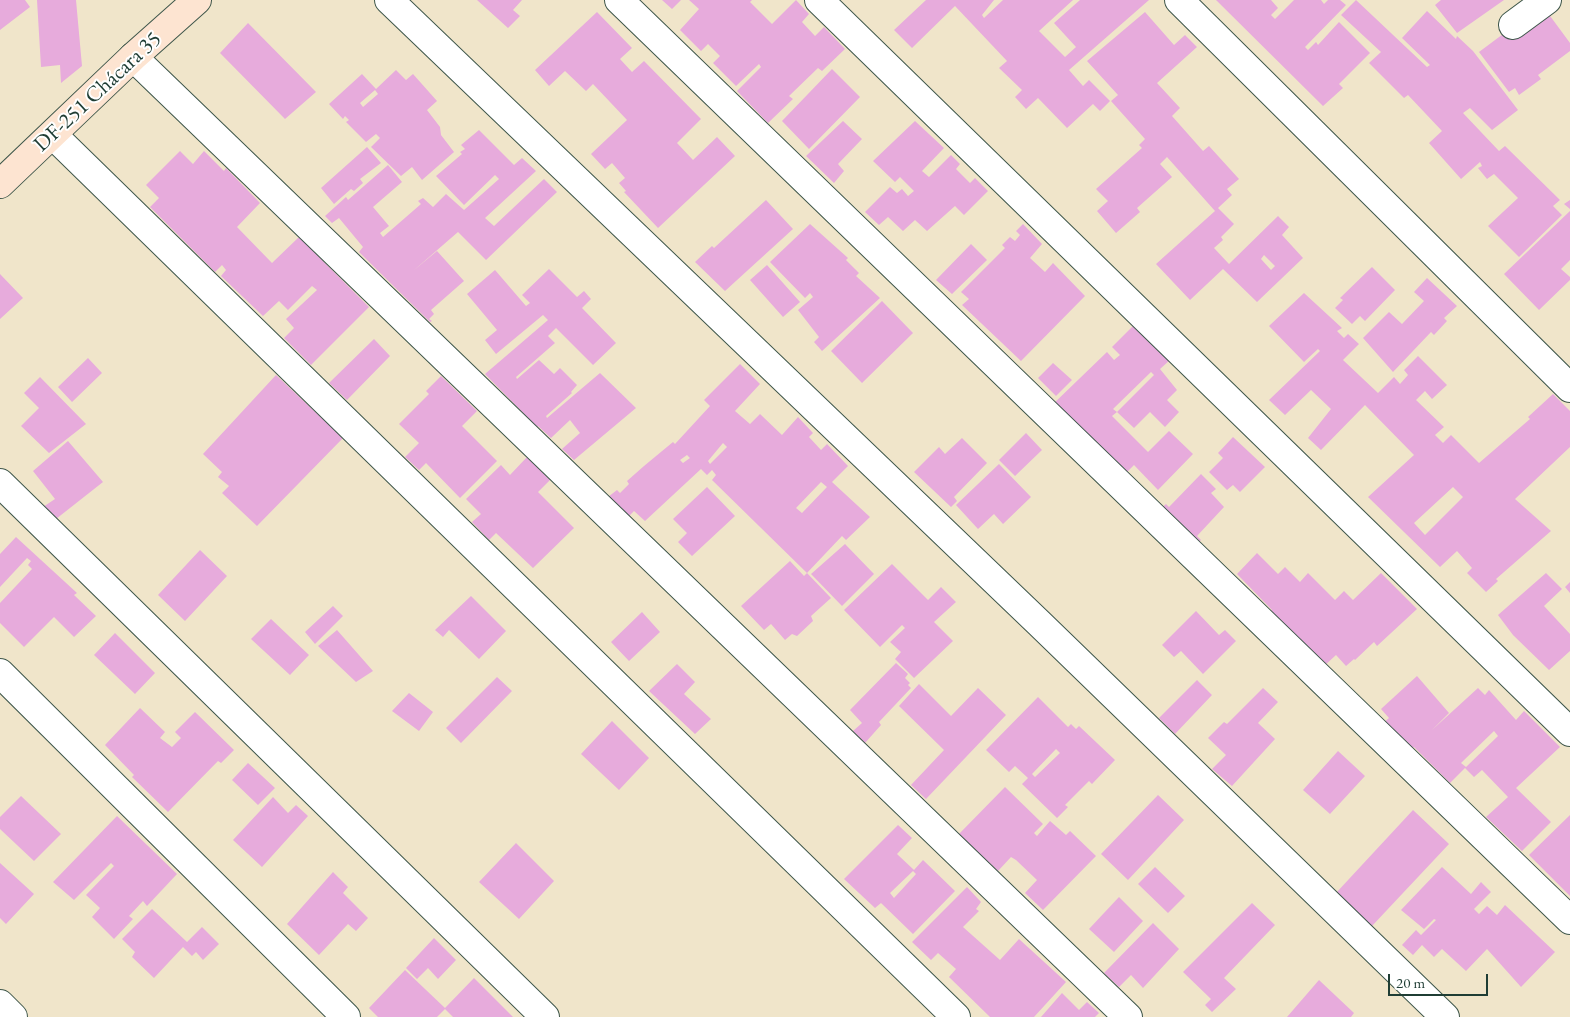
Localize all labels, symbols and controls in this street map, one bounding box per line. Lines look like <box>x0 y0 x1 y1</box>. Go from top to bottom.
street label: DF-251 Chácara 35 <box>29 26 167 158</box>
scale bar <box>1390 964 1490 996</box>
text: 20 m <box>1396 973 1425 992</box>

